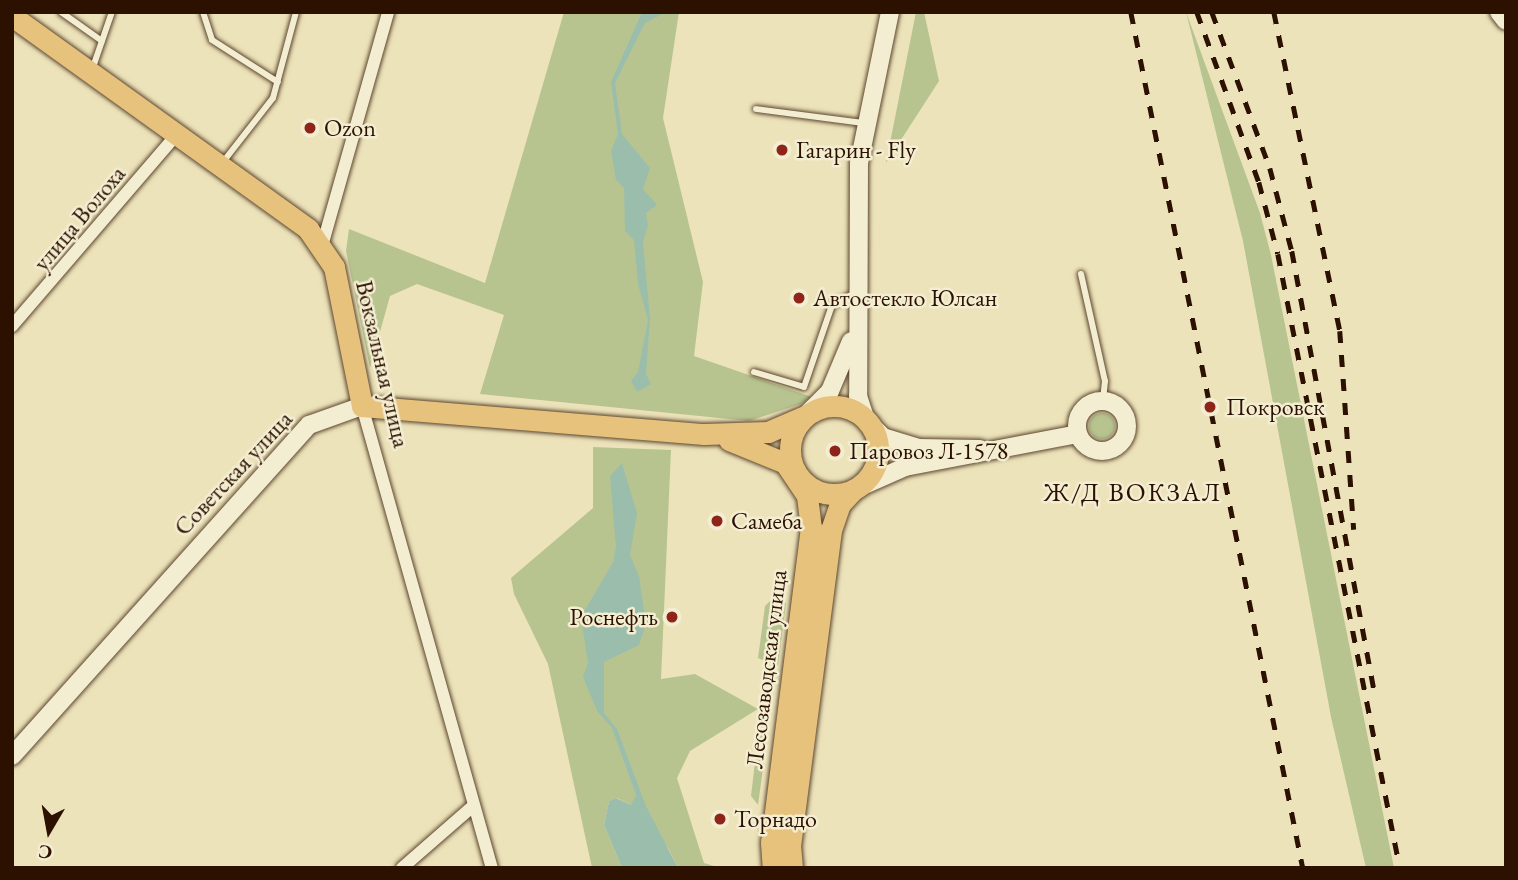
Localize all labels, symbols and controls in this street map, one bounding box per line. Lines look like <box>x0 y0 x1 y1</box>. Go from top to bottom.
place label: Ozon <box>324 114 376 142</box>
marker: Ozon <box>302 120 318 136</box>
place label: Гагарин - Fly <box>796 136 916 164</box>
marker: Гагарин - Fly <box>774 142 790 158</box>
street label: улица Волоха <box>27 160 131 276</box>
street label: Вокзальная улица <box>350 278 416 450</box>
place label: Автостекло Юлсан <box>813 284 997 312</box>
marker: Автостекло Юлсан <box>791 290 807 306</box>
place label: Покровск <box>1226 393 1325 421</box>
marker: Покровск <box>1200 397 1220 417</box>
street label: Советская улица <box>168 405 298 541</box>
place label: Паровоз Л-1578 <box>849 437 1008 465</box>
marker: Паровоз Л-1578 <box>827 443 843 459</box>
district label: Ж/Д ВОКЗАЛ <box>1045 477 1221 509</box>
place label: Самеба <box>731 507 802 535</box>
marker: Самеба <box>709 513 725 529</box>
street label: Лесозаводская улица <box>740 568 792 770</box>
place label: Роснефть <box>569 603 658 631</box>
marker: Роснефть <box>664 609 680 625</box>
north arrow <box>14 796 84 866</box>
place label: Торнадо <box>734 805 817 833</box>
marker: Торнадо <box>712 811 728 827</box>
text: С <box>36 839 54 866</box>

